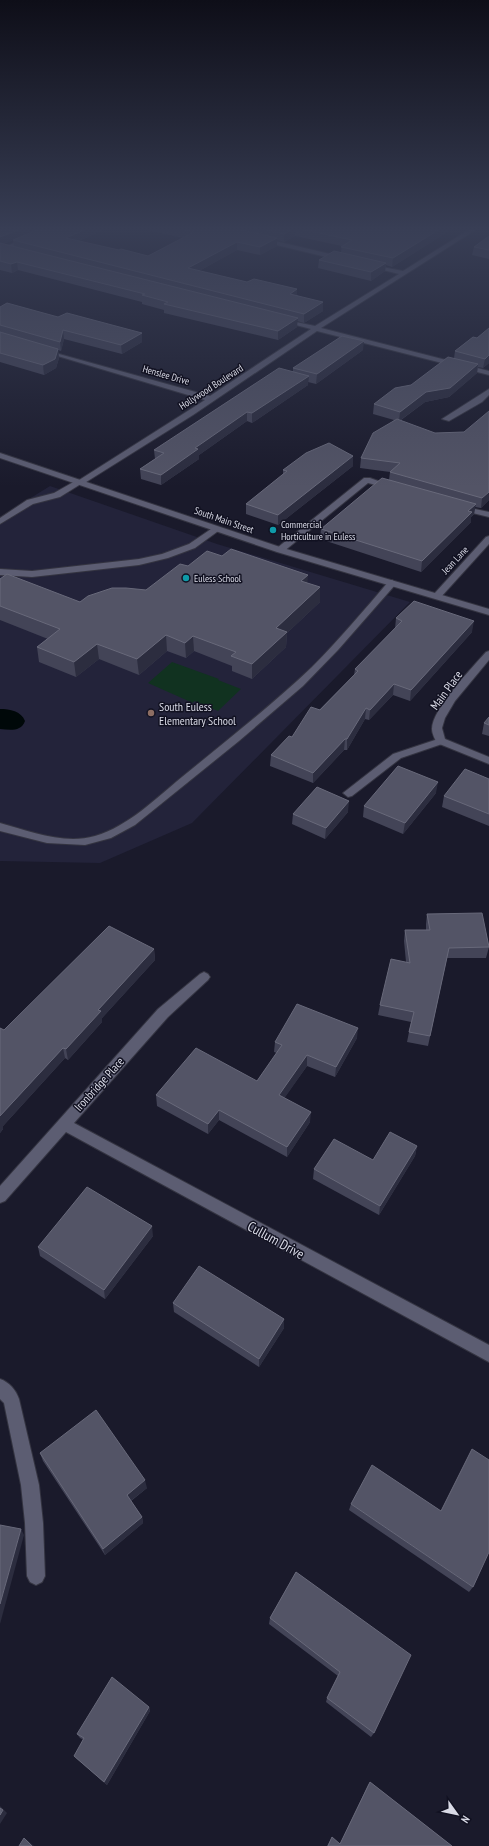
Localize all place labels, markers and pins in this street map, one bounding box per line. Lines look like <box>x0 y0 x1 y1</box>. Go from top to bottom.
place label: Commercial Horticulture in Euless <box>281 518 356 543</box>
marker: Commercial Horticulture in Euless <box>268 525 278 535</box>
place label: Euless School <box>194 572 242 585</box>
marker: Euless School <box>181 573 191 583</box>
place label: South Euless Elementary School <box>159 699 236 728</box>
marker: South Euless Elementary School <box>146 708 156 718</box>

